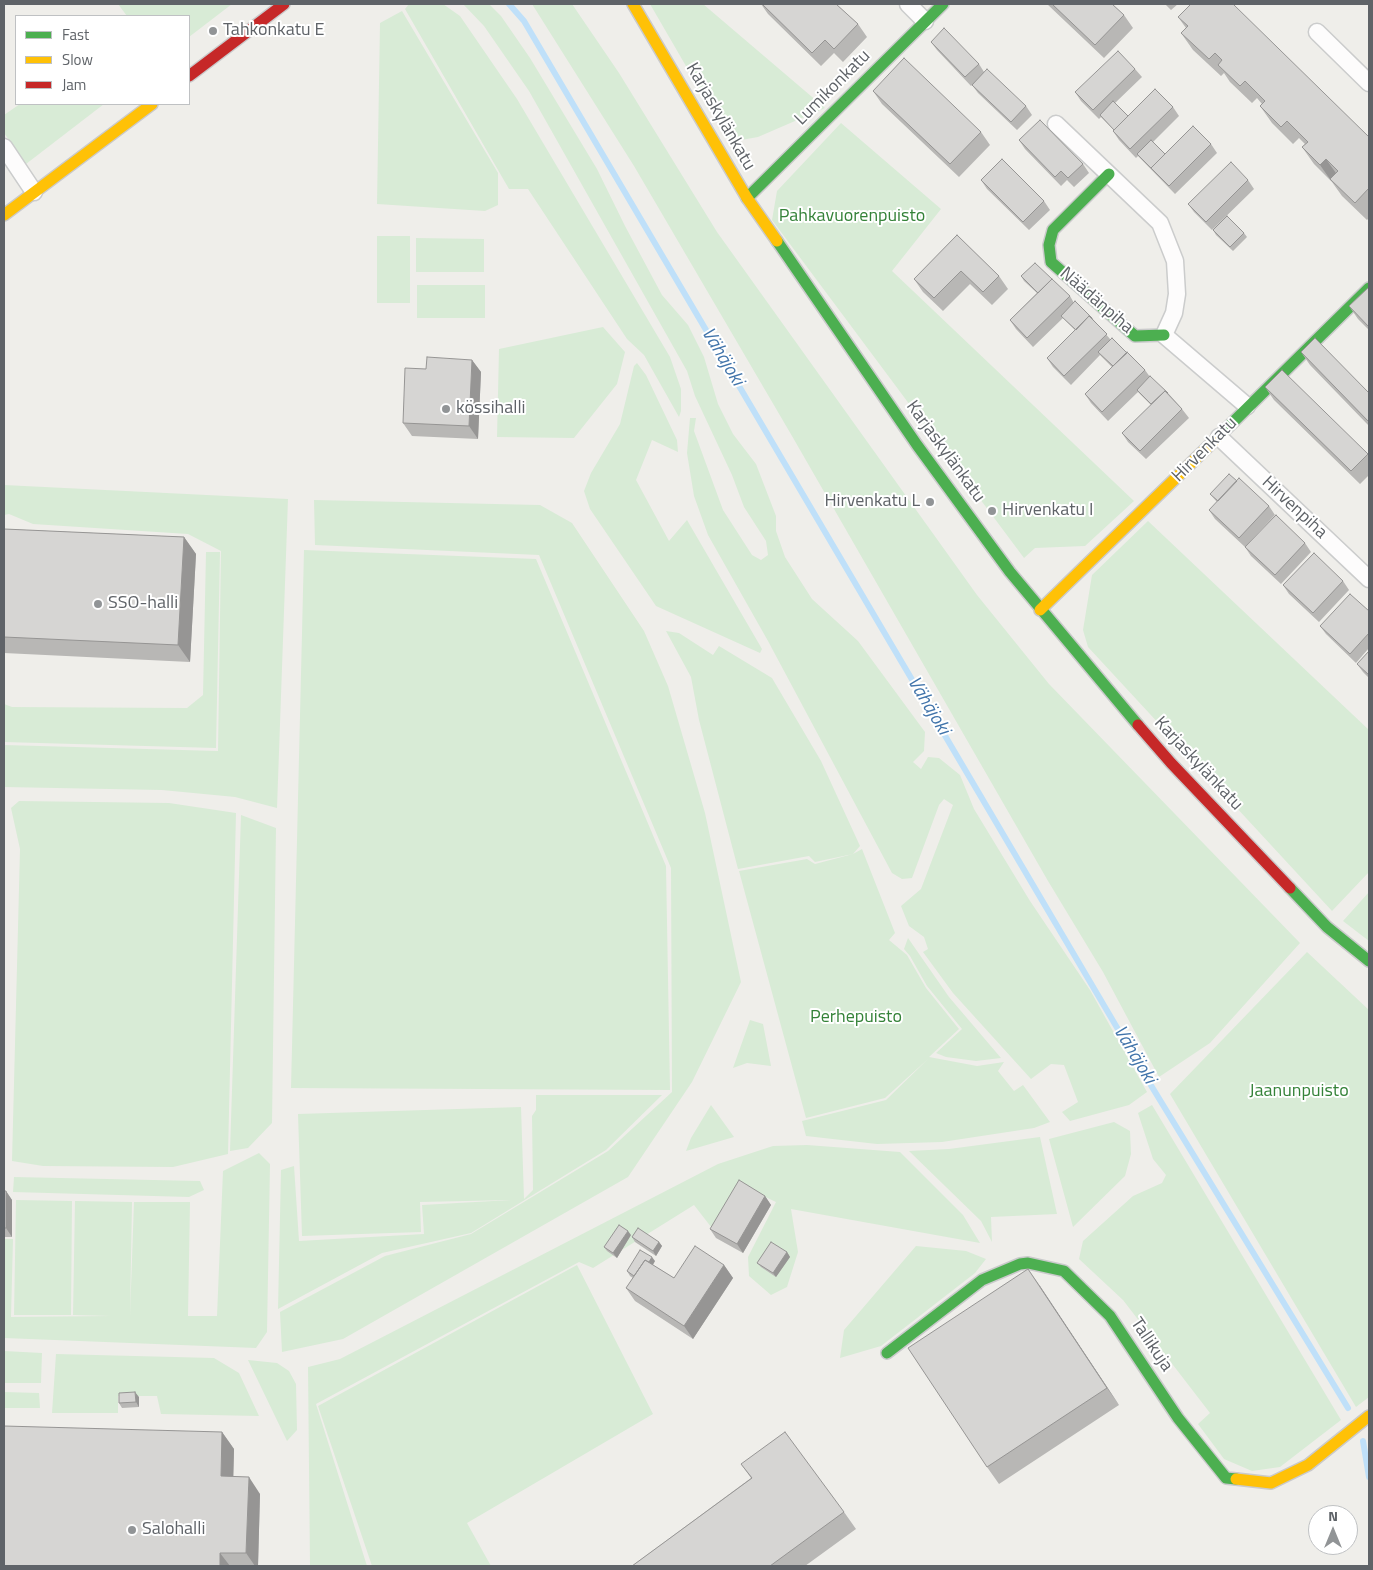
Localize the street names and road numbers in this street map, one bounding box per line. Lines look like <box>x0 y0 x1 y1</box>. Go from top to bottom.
street label: Lumikonkatu <box>791 46 875 130</box>
street label: Karjaskylänkatu <box>681 59 759 175</box>
street label: Näädänpiha <box>1055 263 1137 339</box>
street label: Karjaskylänkatu <box>901 397 989 507</box>
street label: Hirvenkatu <box>1168 413 1242 487</box>
street label: Hirvenpiha <box>1257 472 1331 544</box>
street label: Karjaskylänkatu <box>1149 713 1247 815</box>
street label: Tallikuja <box>1125 1314 1177 1376</box>

